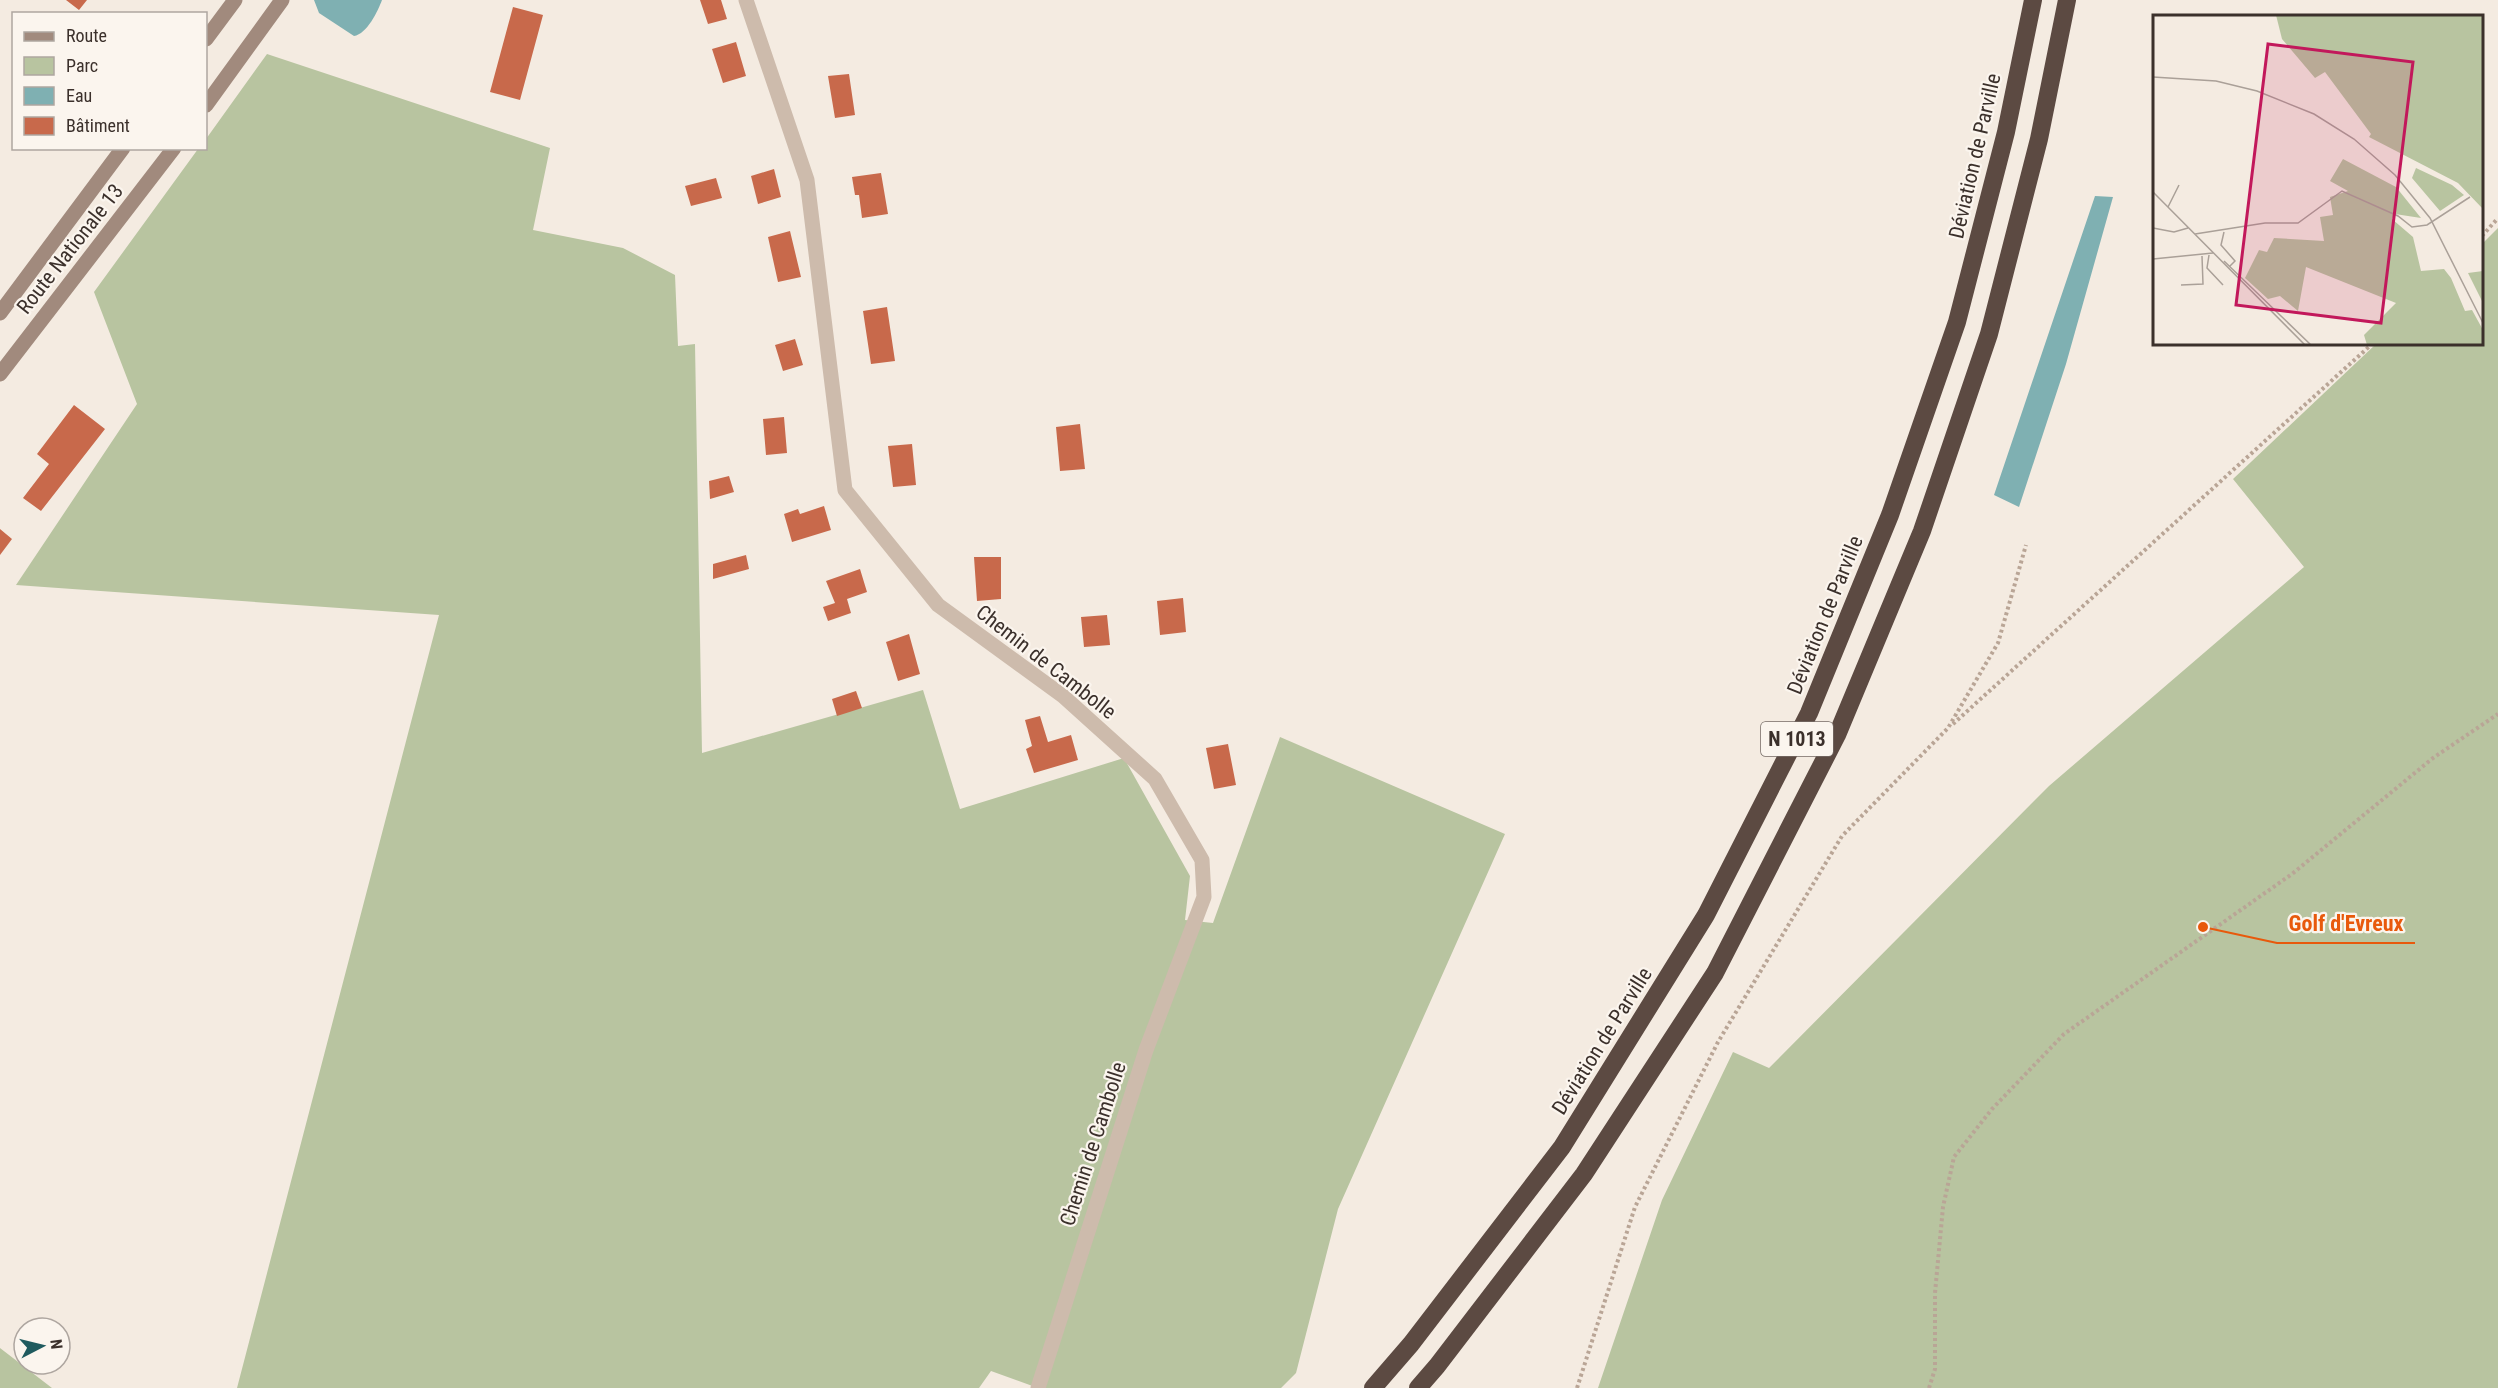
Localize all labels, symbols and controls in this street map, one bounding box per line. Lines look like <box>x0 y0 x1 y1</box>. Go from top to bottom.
legend <box>12 12 207 150</box>
inset map <box>2153 15 2483 345</box>
text: Route <box>66 25 107 46</box>
text: Parc <box>66 55 98 76</box>
street label: Déviation de Parville <box>1944 71 2006 241</box>
text: Eau <box>66 85 92 106</box>
text: Bâtiment <box>66 115 130 136</box>
street label: Route Nationale 13 <box>12 179 128 319</box>
street label: Déviation de Parville <box>1782 532 1868 698</box>
street label: Chemin de Cambolle <box>971 600 1121 724</box>
road number: N 1013 <box>1761 722 1833 756</box>
callout: Golf d'Evreux <box>2277 903 2415 943</box>
text: Golf d'Evreux <box>2289 911 2403 936</box>
street label: Déviation de Parville <box>1547 963 1657 1119</box>
street label: Chemin de Cambolle <box>1055 1059 1131 1229</box>
north arrow <box>12 1316 72 1376</box>
text: N <box>46 1338 66 1350</box>

